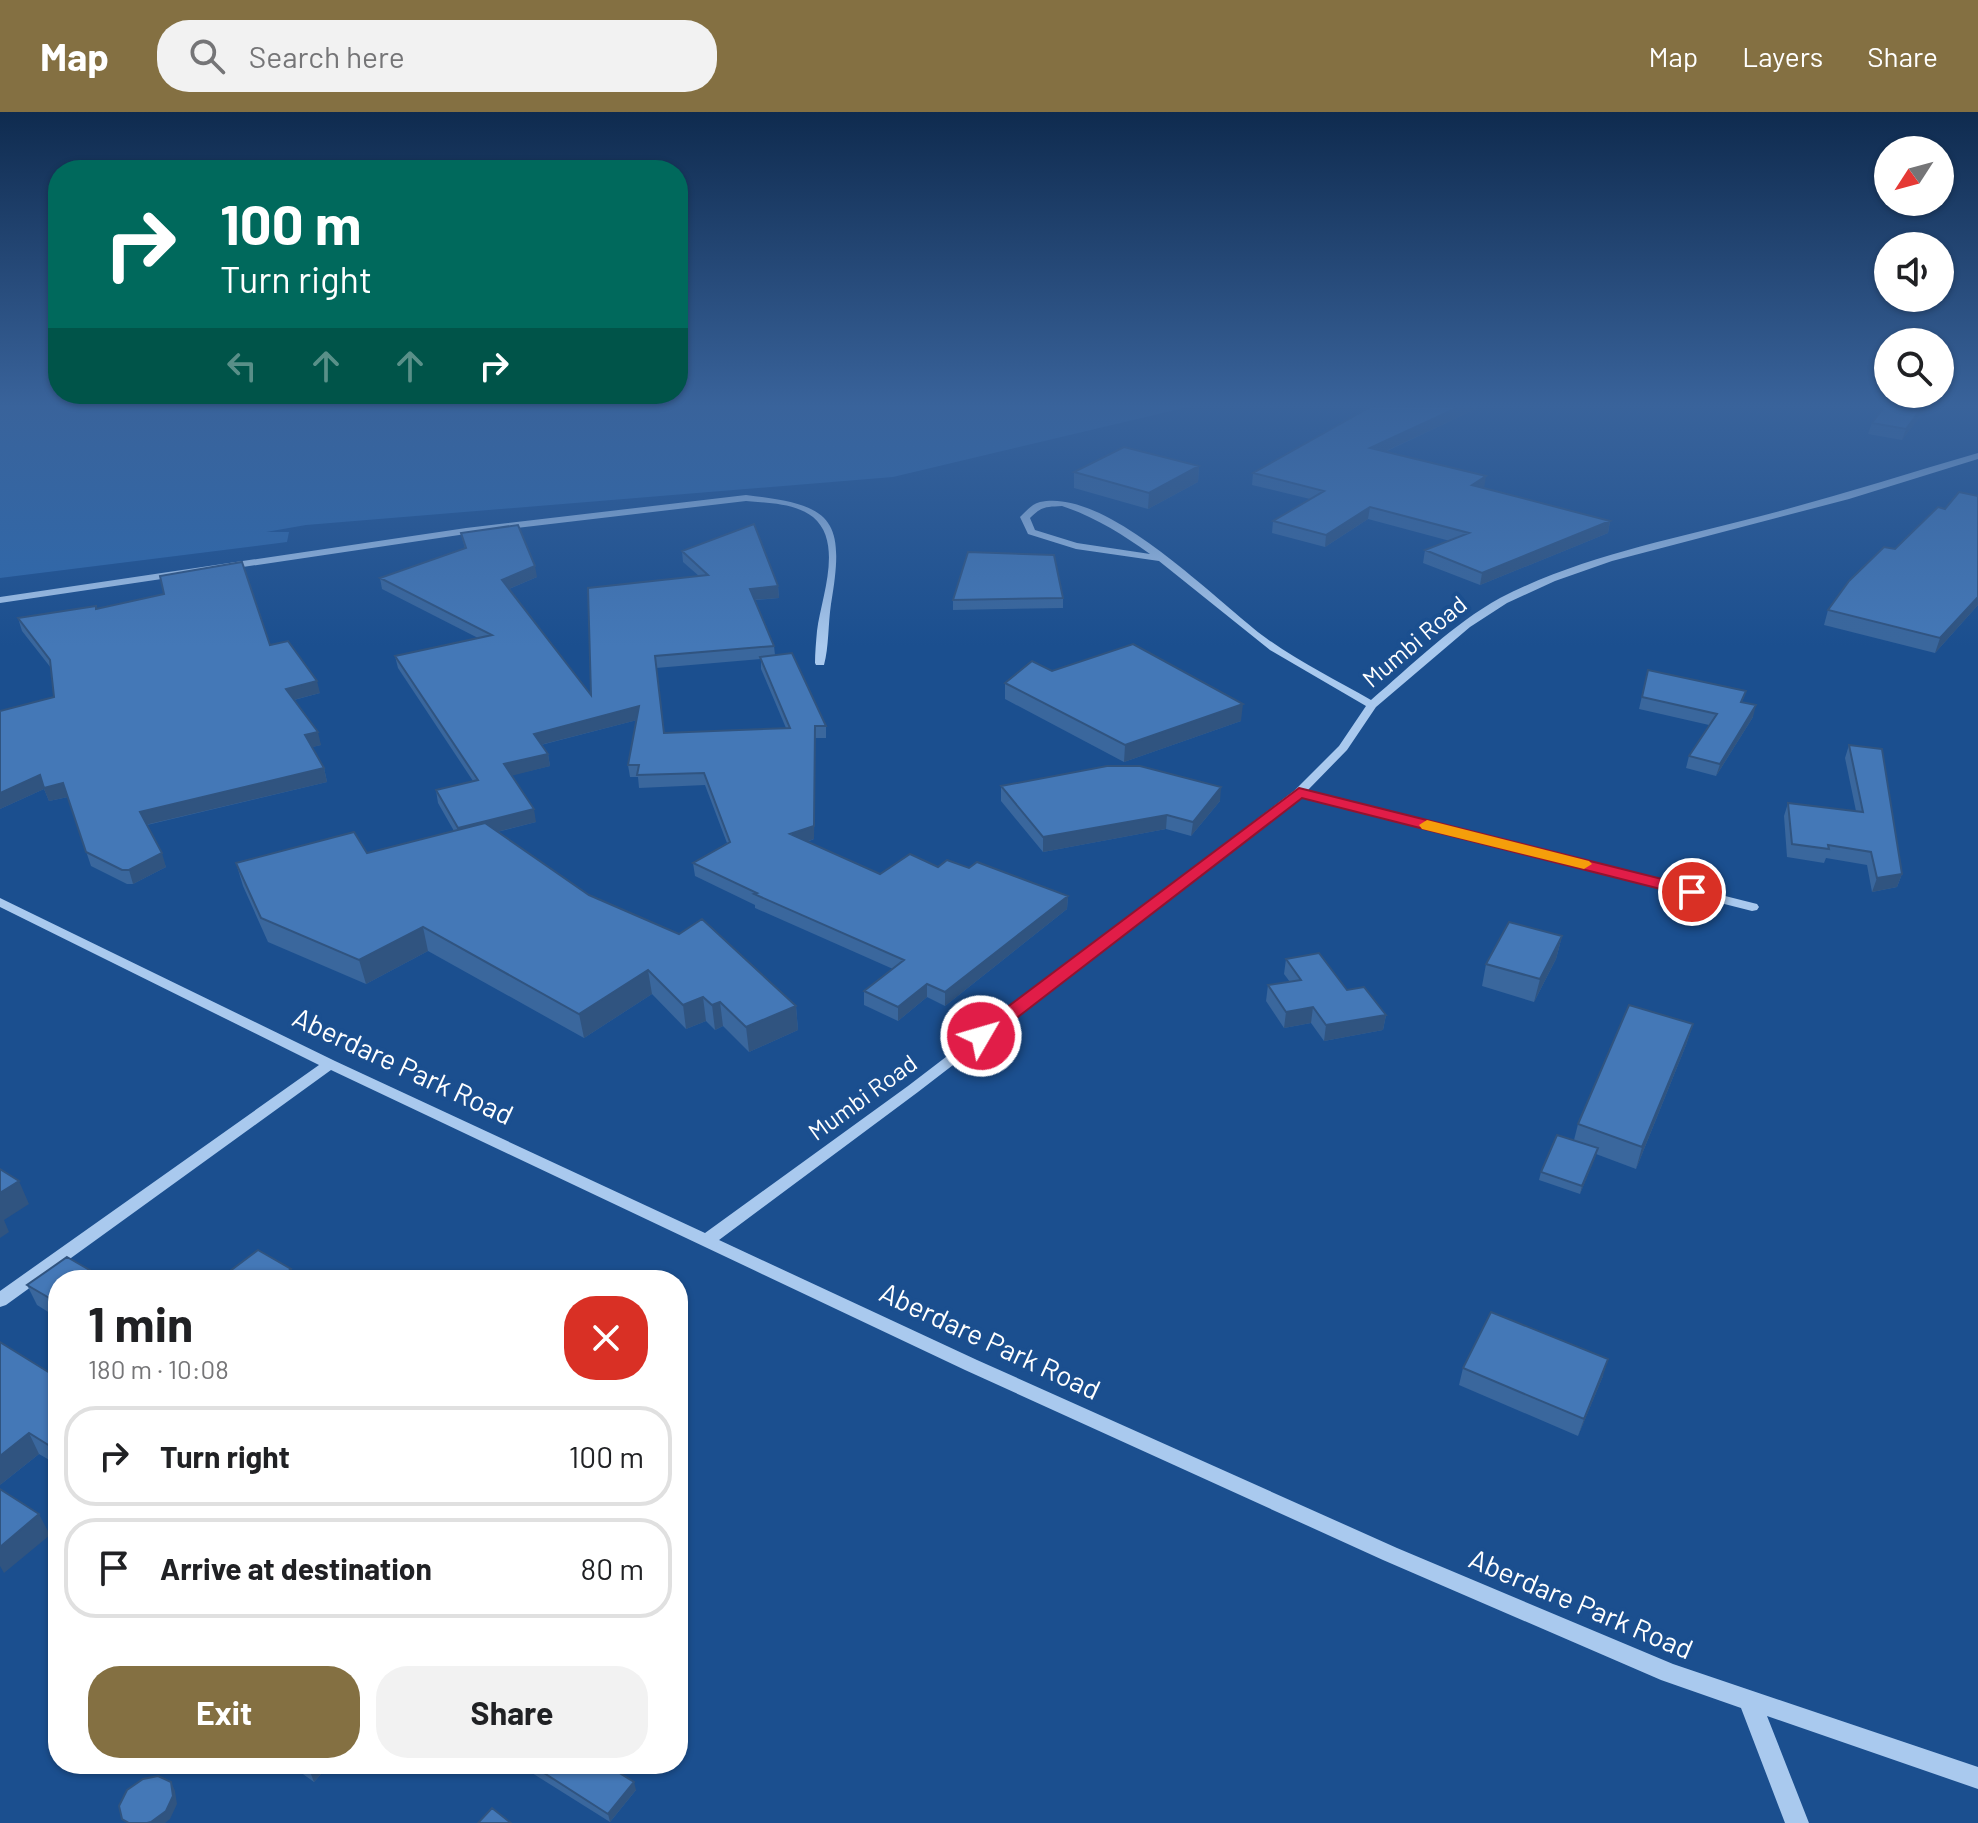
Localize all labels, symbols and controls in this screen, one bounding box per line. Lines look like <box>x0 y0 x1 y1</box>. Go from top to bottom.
search box <box>157 20 717 92</box>
text: Map <box>40 33 109 79</box>
icon: search <box>185 34 229 78</box>
text: Search here <box>249 38 405 74</box>
text: Map <box>1648 39 1698 73</box>
text: Layers <box>1742 39 1823 73</box>
text: Share <box>1867 39 1938 73</box>
north arrow <box>1874 136 1954 216</box>
map controls <box>1874 136 1954 408</box>
text: 100 m <box>220 189 362 256</box>
icon: right <box>88 192 192 296</box>
button: sound <box>1874 232 1954 312</box>
text: Turn right <box>220 257 372 300</box>
button: search <box>1874 328 1954 408</box>
icon: left <box>220 344 264 388</box>
icon: ahead <box>304 344 348 388</box>
icon: ahead <box>388 344 432 388</box>
icon: right <box>472 344 516 388</box>
street label: Mumbi Road <box>1356 589 1472 693</box>
pin <box>1658 858 1726 926</box>
icon: arrive <box>1670 870 1714 914</box>
position arrow <box>939 994 1023 1078</box>
street label: Aberdare Park Road <box>288 999 519 1131</box>
street label: Mumbi Road <box>802 1048 922 1146</box>
street label: Aberdare Park Road <box>875 1274 1106 1406</box>
text: 1 min <box>88 1294 193 1352</box>
button: close <box>564 1296 648 1380</box>
text: 180 m · 10:08 <box>88 1353 229 1384</box>
icon: right <box>92 1434 136 1478</box>
text: Turn right <box>160 1438 290 1474</box>
text: 100 m <box>569 1438 644 1474</box>
street label: Aberdare Park Road <box>1464 1541 1698 1666</box>
icon: arrive <box>92 1546 136 1590</box>
text: Arrive at destination <box>160 1550 432 1586</box>
text: 80 m <box>581 1550 644 1586</box>
button: Exit <box>88 1666 360 1758</box>
button: Share <box>376 1666 648 1758</box>

